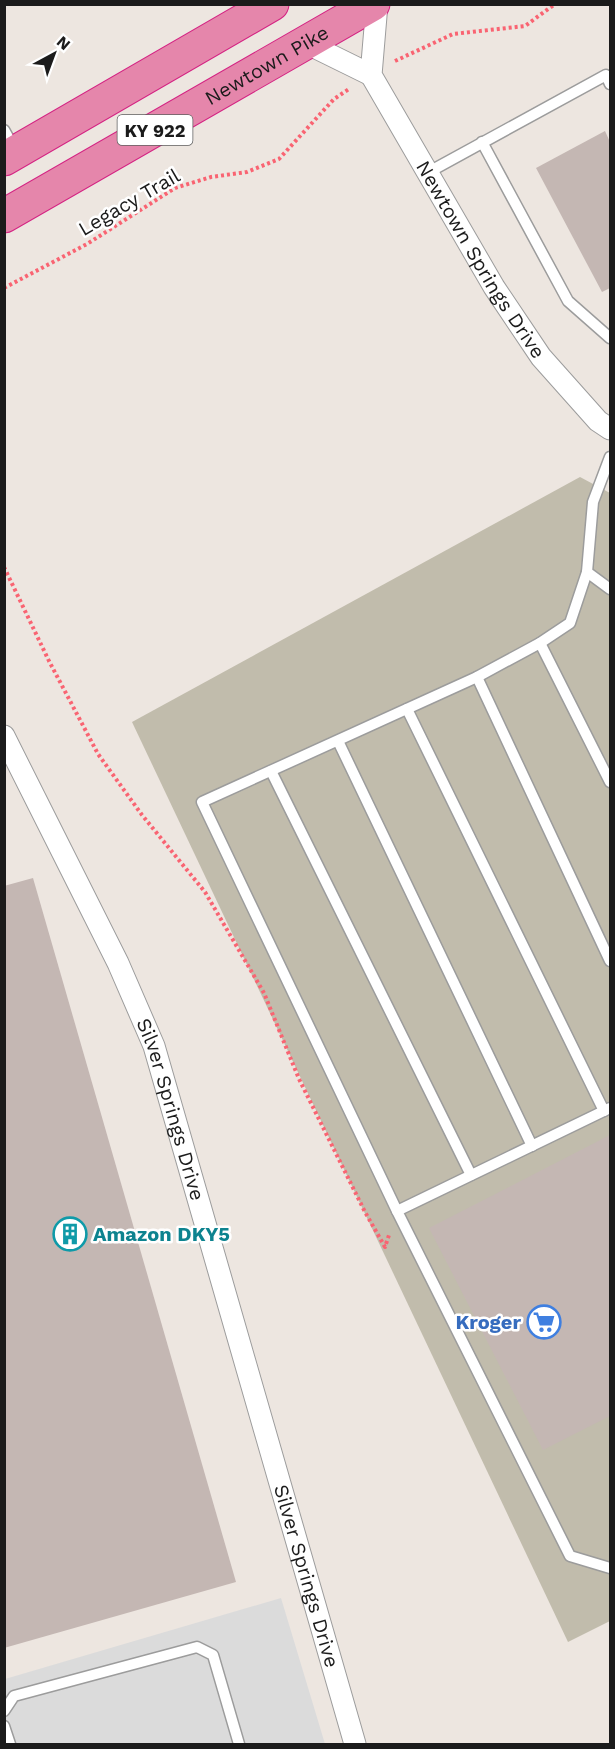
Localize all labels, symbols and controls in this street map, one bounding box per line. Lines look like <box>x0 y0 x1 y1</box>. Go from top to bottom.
street label: Newtown Pike <box>201 20 333 110</box>
north arrow <box>24 24 84 84</box>
text: N <box>53 32 74 54</box>
road number: KY 922 <box>118 115 192 145</box>
street label: Newtown Springs Drive <box>411 156 550 363</box>
street label: Legacy Trail <box>74 163 184 241</box>
street label: Silver Springs Drive <box>131 1015 210 1203</box>
building icon: Amazon DKY5 <box>52 1216 88 1252</box>
place label: Amazon DKY5 <box>93 1222 230 1246</box>
supermarket icon: Kroger <box>526 1304 562 1340</box>
place label: Kroger <box>455 1310 521 1334</box>
street label: Silver Springs Drive <box>269 1482 344 1670</box>

